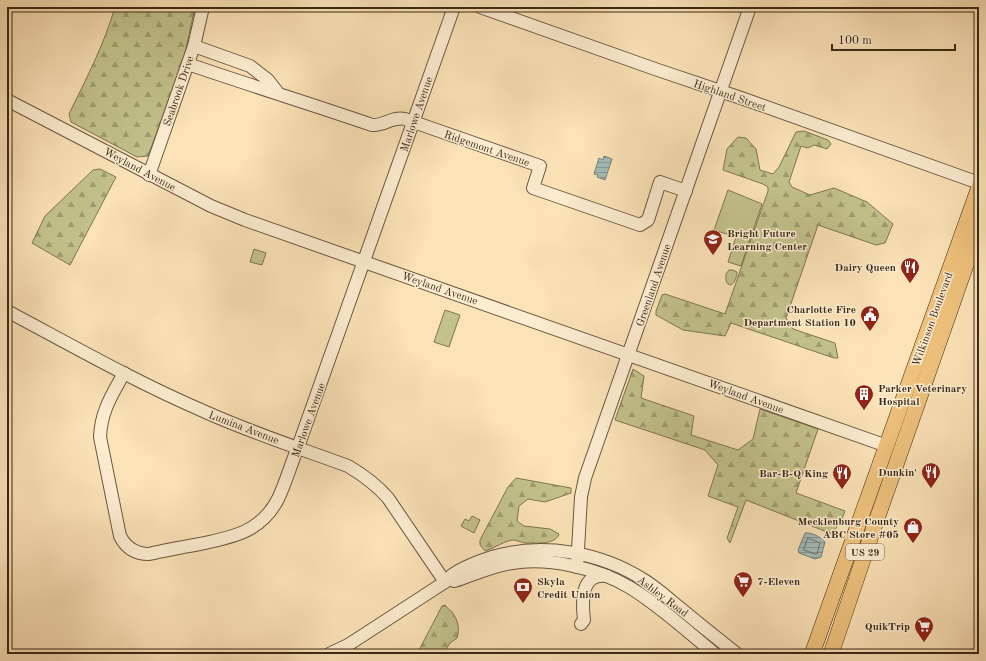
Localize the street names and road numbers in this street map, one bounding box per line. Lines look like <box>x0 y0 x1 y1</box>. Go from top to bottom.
street label: Seabrook Drive <box>162 55 197 128</box>
street label: Marlowe Avenue <box>399 76 435 153</box>
street label: Highland Street <box>692 79 767 114</box>
street label: Ridgemont Avenue <box>442 130 531 169</box>
street label: Weyland Avenue <box>102 147 177 194</box>
street label: Greenland Avenue <box>635 243 674 328</box>
street label: Weyland Avenue <box>400 271 479 308</box>
street label: Wilkinson Boulevard <box>911 271 956 368</box>
street label: Weyland Avenue <box>706 379 785 416</box>
street label: Marlowe Avenue <box>291 382 328 459</box>
street label: Lumina Avenue <box>207 410 280 447</box>
road number: US 29 <box>846 544 884 560</box>
street label: Ashley Road <box>635 575 690 620</box>

